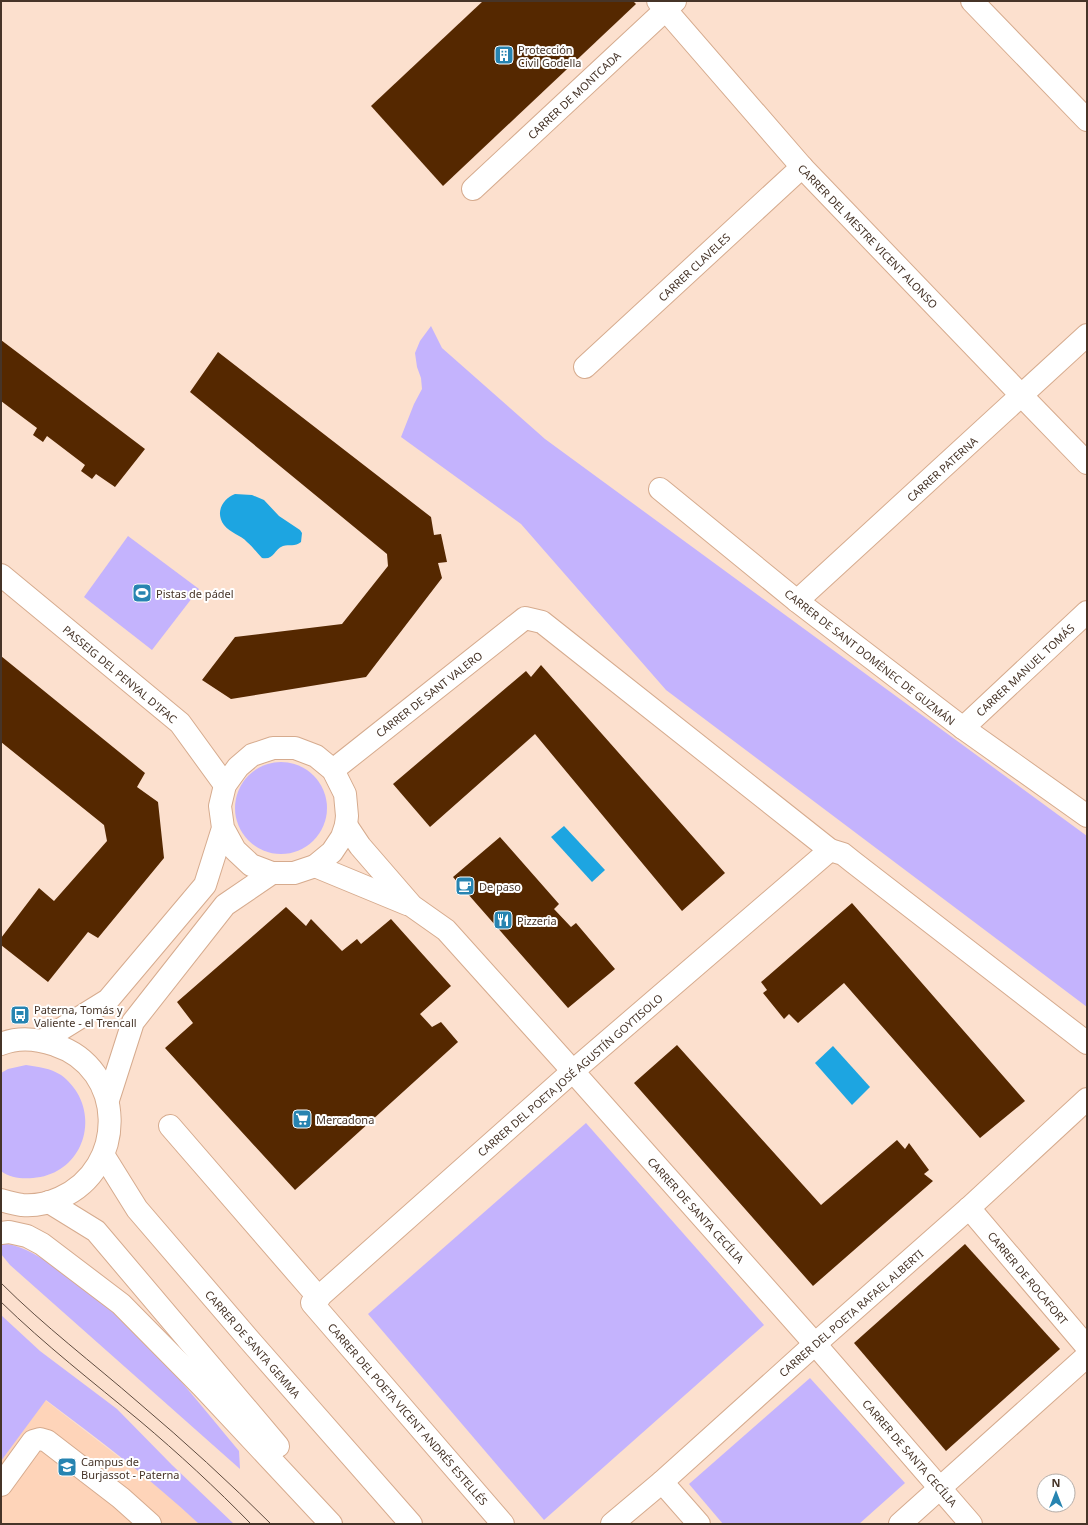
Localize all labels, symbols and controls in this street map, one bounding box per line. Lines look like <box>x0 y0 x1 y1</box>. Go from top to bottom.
place label: Protección Civil Godella <box>518 42 581 70</box>
building icon: Protección Civil Godella <box>493 44 515 66</box>
street label: CARRER DE MONTCADA <box>524 47 624 142</box>
street label: CARRER DEL MESTRE VICENT ALONSO <box>795 161 941 311</box>
street label: CARRER CLAVELES <box>655 230 733 304</box>
street label: CARRER PATERNA <box>903 433 981 505</box>
sports icon: Pistas de pádel <box>131 582 153 604</box>
place label: Pistas de pádel <box>156 586 234 601</box>
street label: CARRER DE SANT DOMÈNEC DE GUZMÁN <box>782 586 958 728</box>
street label: CARRER MANUEL TOMÁS <box>973 620 1077 720</box>
street label: PASSEIG DEL PENYAL D'IFAC <box>60 622 180 726</box>
street label: CARRER DE SANT VALERO <box>373 648 485 740</box>
cafe icon: De paso <box>454 875 476 897</box>
place label: De paso <box>479 879 521 894</box>
restaurant icon: Pizzeria <box>492 909 514 931</box>
place label: Pizzeria <box>517 913 557 928</box>
street label: CARRER DEL POETA JOSÉ AGUSTÍN GOYTISOLO <box>474 990 666 1160</box>
place label: Paterna, Tomás y Valiente - el Trencall <box>34 1002 137 1030</box>
bus stop icon: Paterna, Tomás y Valiente - el Trencall <box>9 1004 31 1026</box>
supermarket icon: Mercadona <box>291 1108 313 1130</box>
place label: Mercadona <box>316 1112 374 1127</box>
street label: CARRER DE SANTA CECÍLIA <box>644 1154 748 1267</box>
street label: CARRER DE ROCAFORT <box>985 1228 1071 1328</box>
street label: CARRER DEL POETA RAFAEL ALBERTI <box>776 1246 927 1380</box>
street label: CARRER DE SANTA GEMMA <box>202 1287 305 1402</box>
street label: CARRER DEL POETA VICENT ANDRÉS ESTELLÉS <box>325 1320 491 1508</box>
street label: CARRER DE SANTA CECÍLIA <box>859 1396 961 1511</box>
place label: Campus de Burjassot - Paterna <box>81 1454 179 1482</box>
school or university icon: Campus de Burjassot - Paterna <box>56 1456 78 1478</box>
north arrow <box>1036 1473 1076 1513</box>
text: N <box>1052 1475 1060 1490</box>

